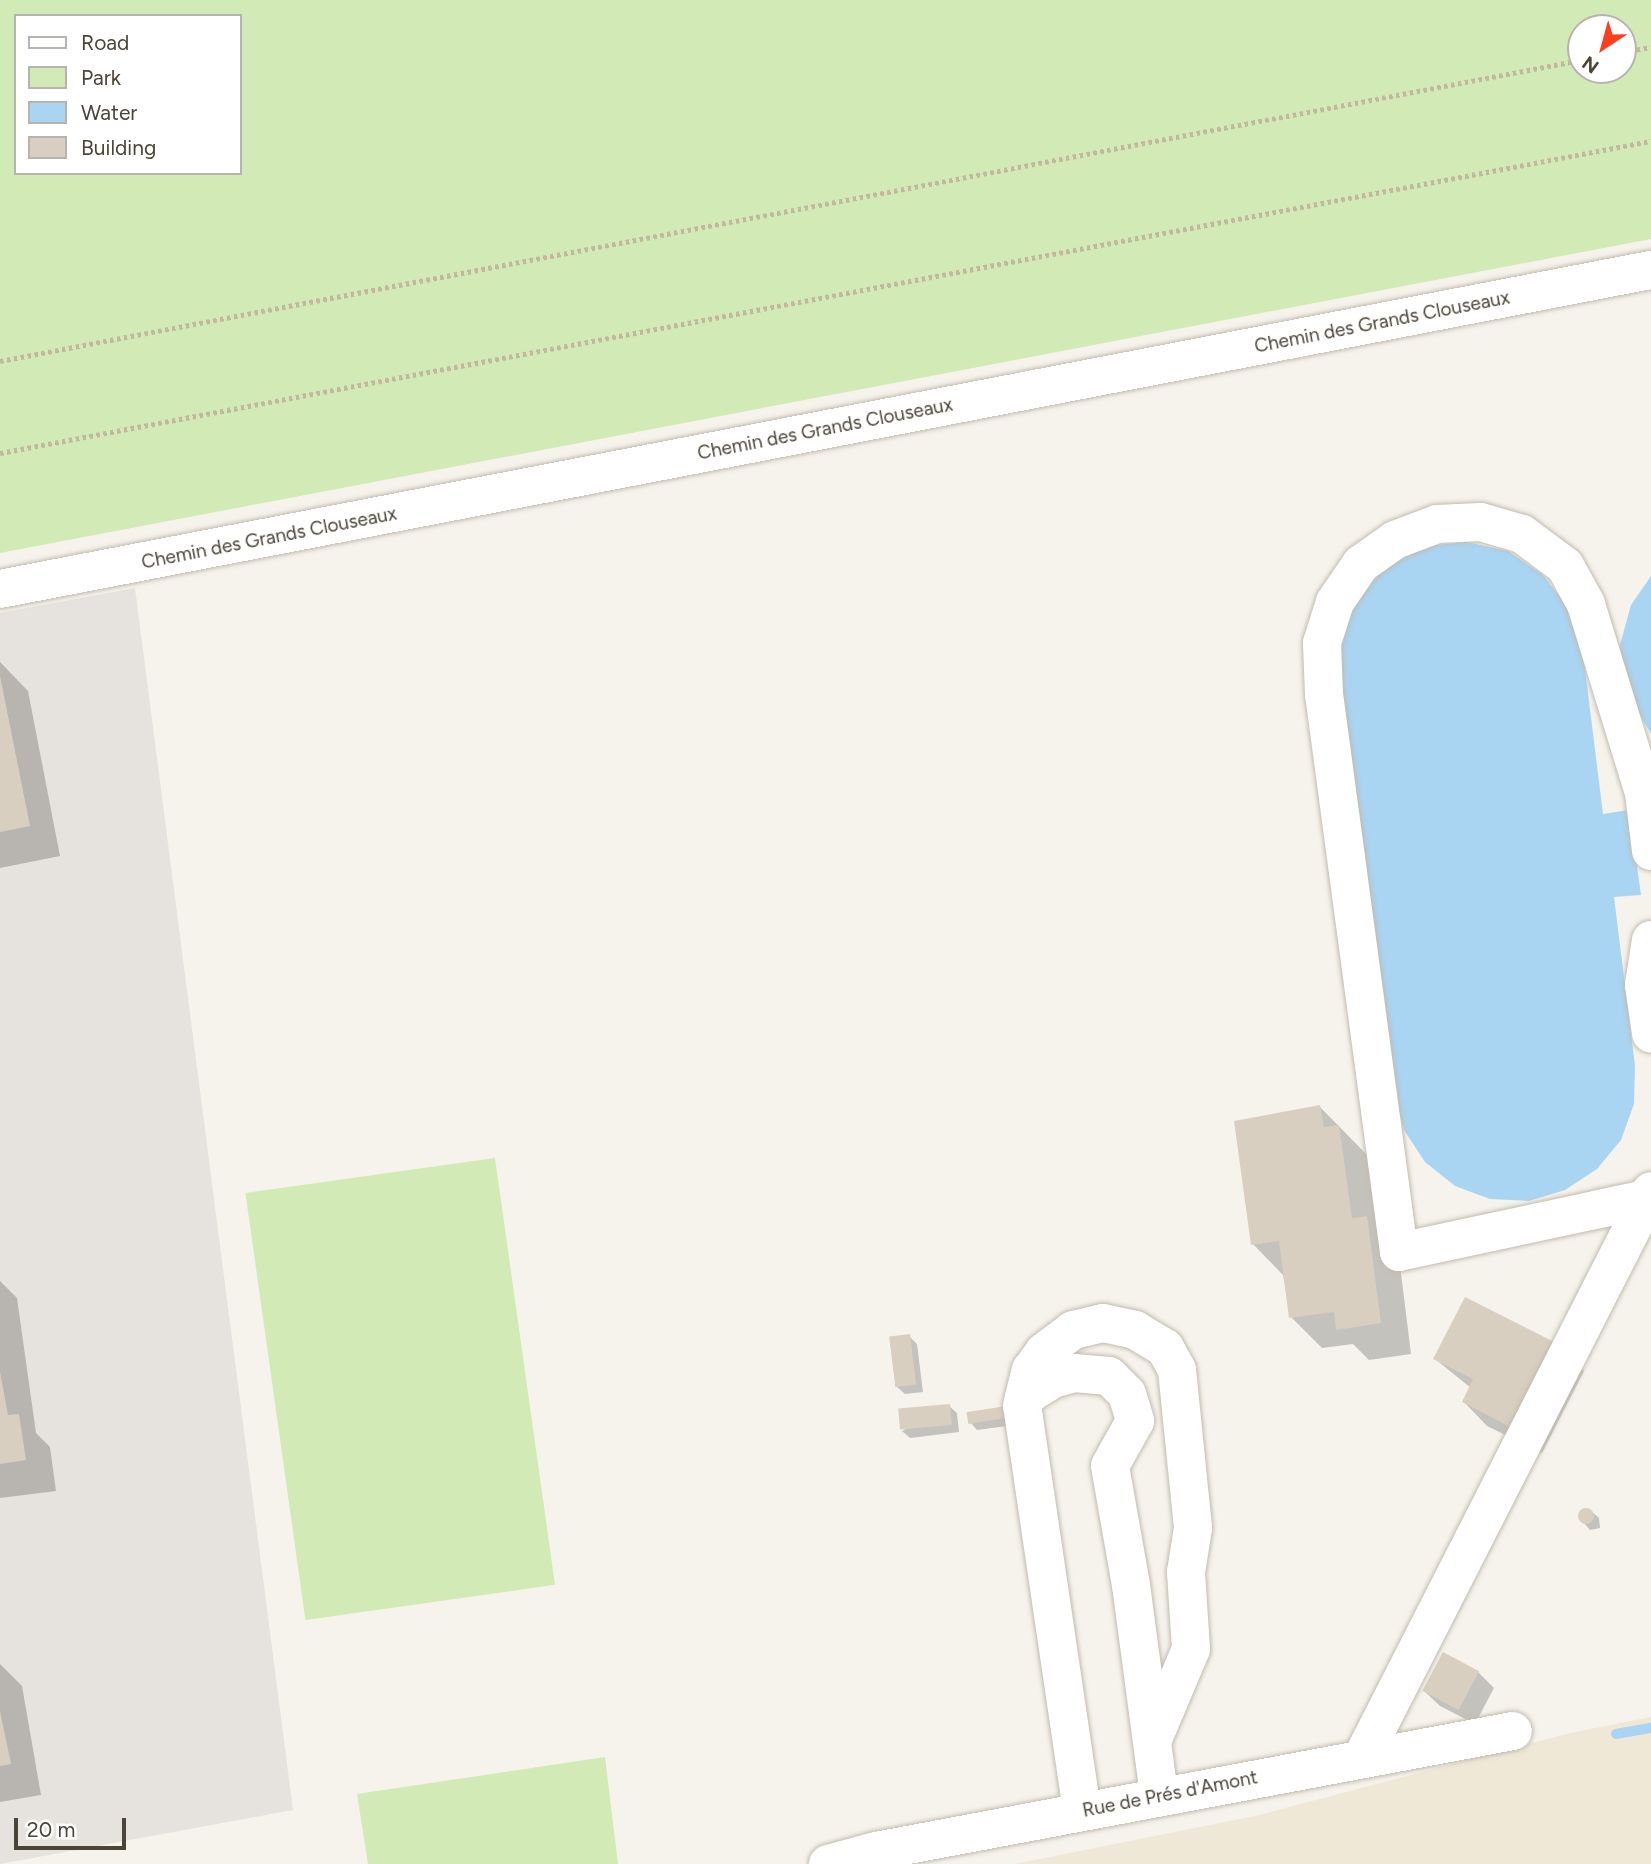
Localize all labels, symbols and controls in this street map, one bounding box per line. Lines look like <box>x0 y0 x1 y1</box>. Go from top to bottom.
legend <box>14 14 242 175</box>
north arrow <box>1567 14 1637 84</box>
text: Road <box>81 30 129 55</box>
text: N <box>1578 51 1603 78</box>
text: Park <box>81 65 121 90</box>
text: Water <box>81 100 137 125</box>
text: Building <box>81 135 156 160</box>
street label: Chemin des Grands Clouseaux <box>1252 286 1512 358</box>
street label: Chemin des Grands Clouseaux <box>695 393 955 465</box>
street label: Chemin des Grands Clouseaux <box>139 502 399 574</box>
street label: Rue de Prés d'Amont <box>1081 1766 1259 1822</box>
scale bar <box>18 1804 130 1848</box>
text: 20 m <box>27 1817 75 1842</box>

